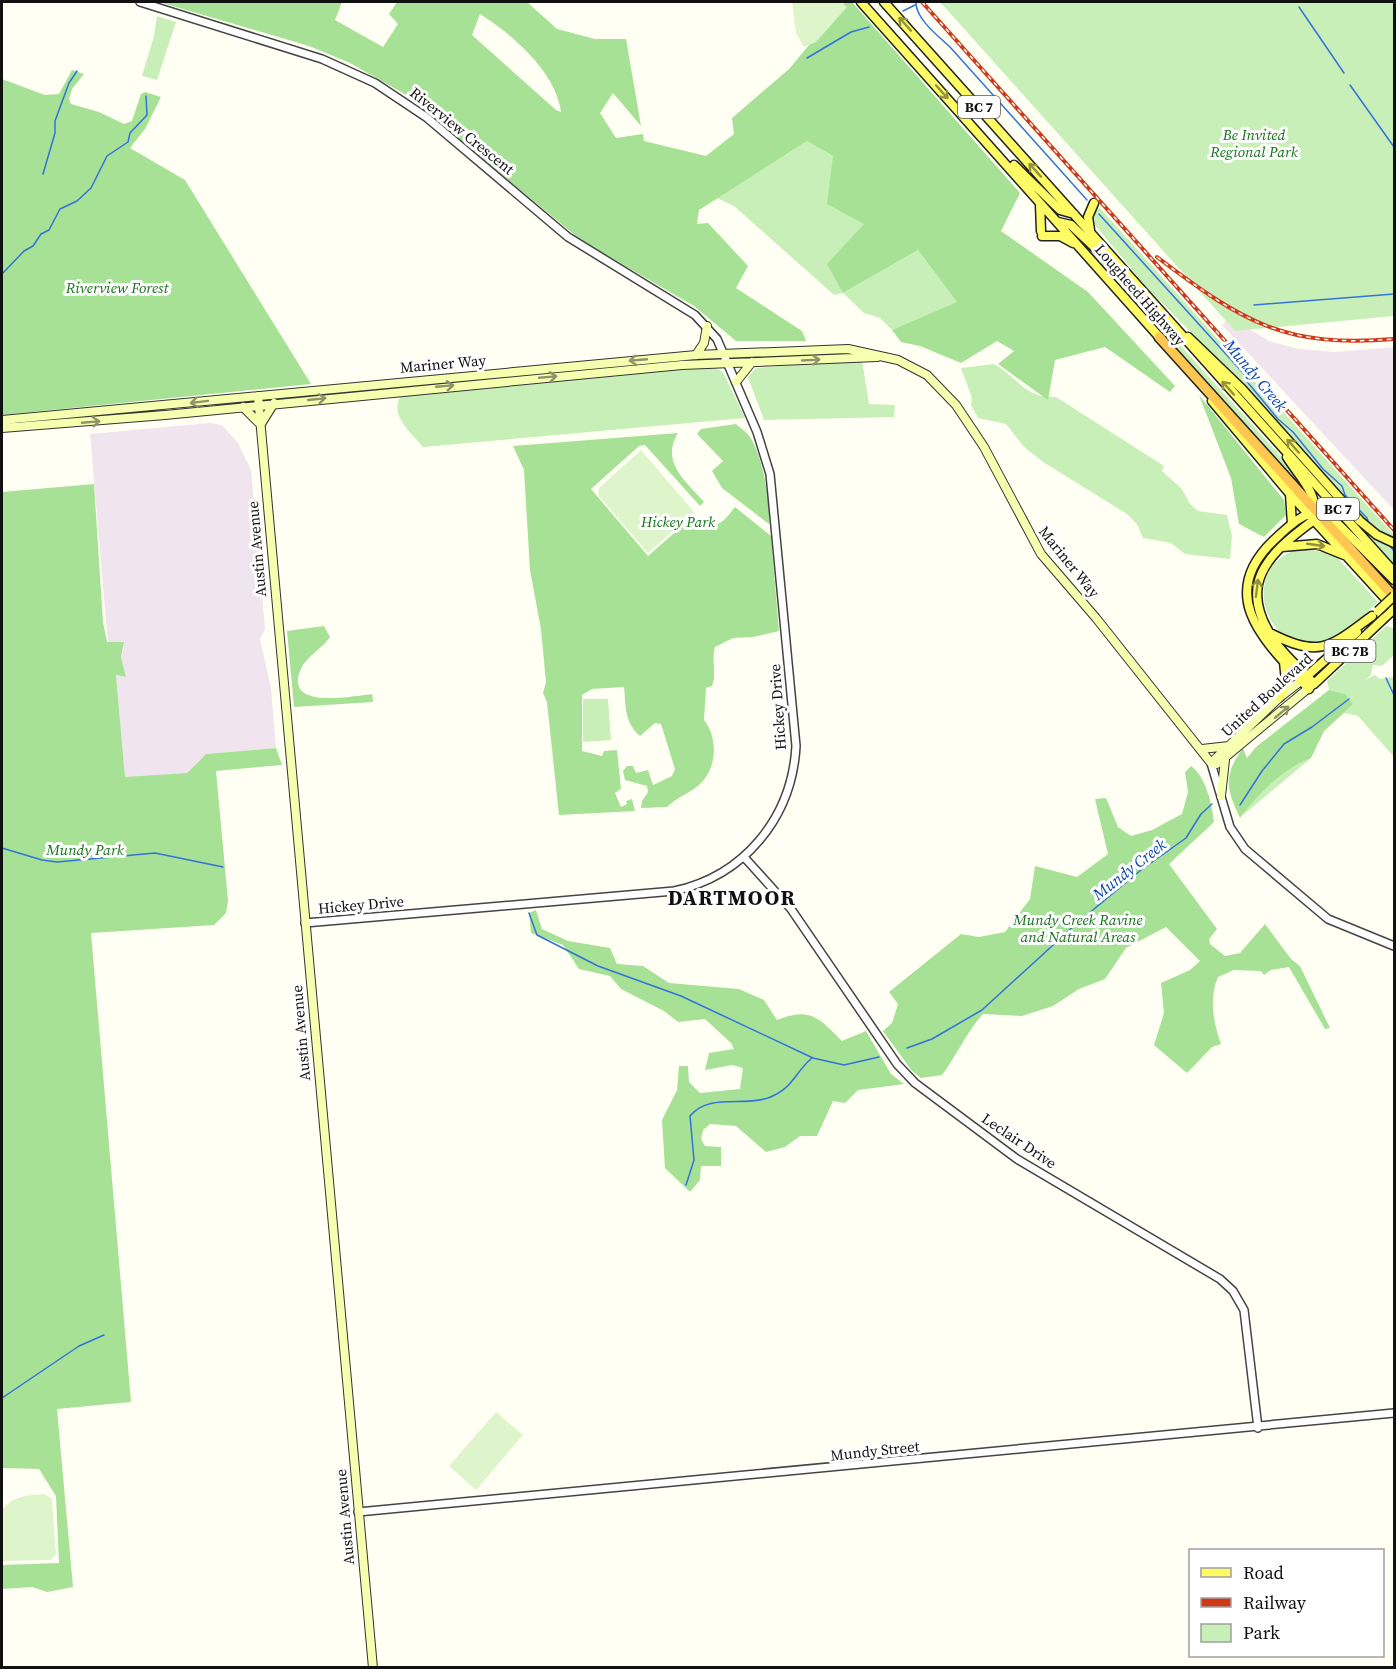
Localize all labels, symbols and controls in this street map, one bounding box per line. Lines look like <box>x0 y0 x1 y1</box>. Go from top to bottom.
one-way arrow <box>898 17 912 32</box>
street label: Riverview Crescent <box>406 82 519 179</box>
one-way arrow <box>935 85 949 100</box>
road number: BC 7 <box>958 96 1000 118</box>
park label: Be Invited Regional Park <box>1209 124 1299 162</box>
one-way arrow <box>1028 163 1042 178</box>
street label: Lougheed Highway <box>1090 239 1191 350</box>
park label: Riverview Forest <box>65 277 169 298</box>
water label: Mundy Creek <box>1219 334 1293 416</box>
street label: Mariner Way <box>399 349 487 378</box>
one-way arrow <box>800 354 820 365</box>
one-way arrow <box>628 355 648 366</box>
one-way arrow <box>538 371 558 382</box>
one-way arrow <box>434 380 454 391</box>
one-way arrow <box>1221 381 1235 396</box>
one-way arrow <box>306 393 326 404</box>
one-way arrow <box>190 397 210 408</box>
one-way arrow <box>81 416 101 427</box>
one-way arrow <box>1286 439 1300 454</box>
road number: BC 7 <box>1317 498 1359 520</box>
street label: Austin Avenue <box>242 500 271 598</box>
park label: Hickey Park <box>640 511 716 532</box>
street label: Mariner Way <box>1034 522 1105 602</box>
one-way arrow <box>1306 539 1325 550</box>
one-way arrow <box>1252 579 1263 599</box>
road number: BC 7B <box>1324 640 1376 662</box>
street label: United Boulevard <box>1216 648 1317 741</box>
street label: Hickey Drive <box>764 663 791 751</box>
one-way arrow <box>1274 705 1289 719</box>
water label: Mundy Creek <box>1087 833 1171 905</box>
park label: Mundy Park <box>45 839 125 860</box>
district label: DARTMOOR <box>668 883 796 912</box>
street label: Hickey Drive <box>317 890 405 919</box>
park label: Mundy Creek Ravine and Natural Areas <box>1012 909 1143 947</box>
street label: Austin Avenue <box>286 984 315 1082</box>
street label: Leclair Drive <box>978 1108 1061 1174</box>
street label: Mundy Street <box>829 1435 921 1466</box>
street label: Austin Avenue <box>330 1468 359 1566</box>
legend <box>1189 1549 1384 1657</box>
text: Road <box>1243 1560 1284 1585</box>
text: Railway <box>1243 1590 1307 1615</box>
text: Park <box>1243 1620 1280 1645</box>

